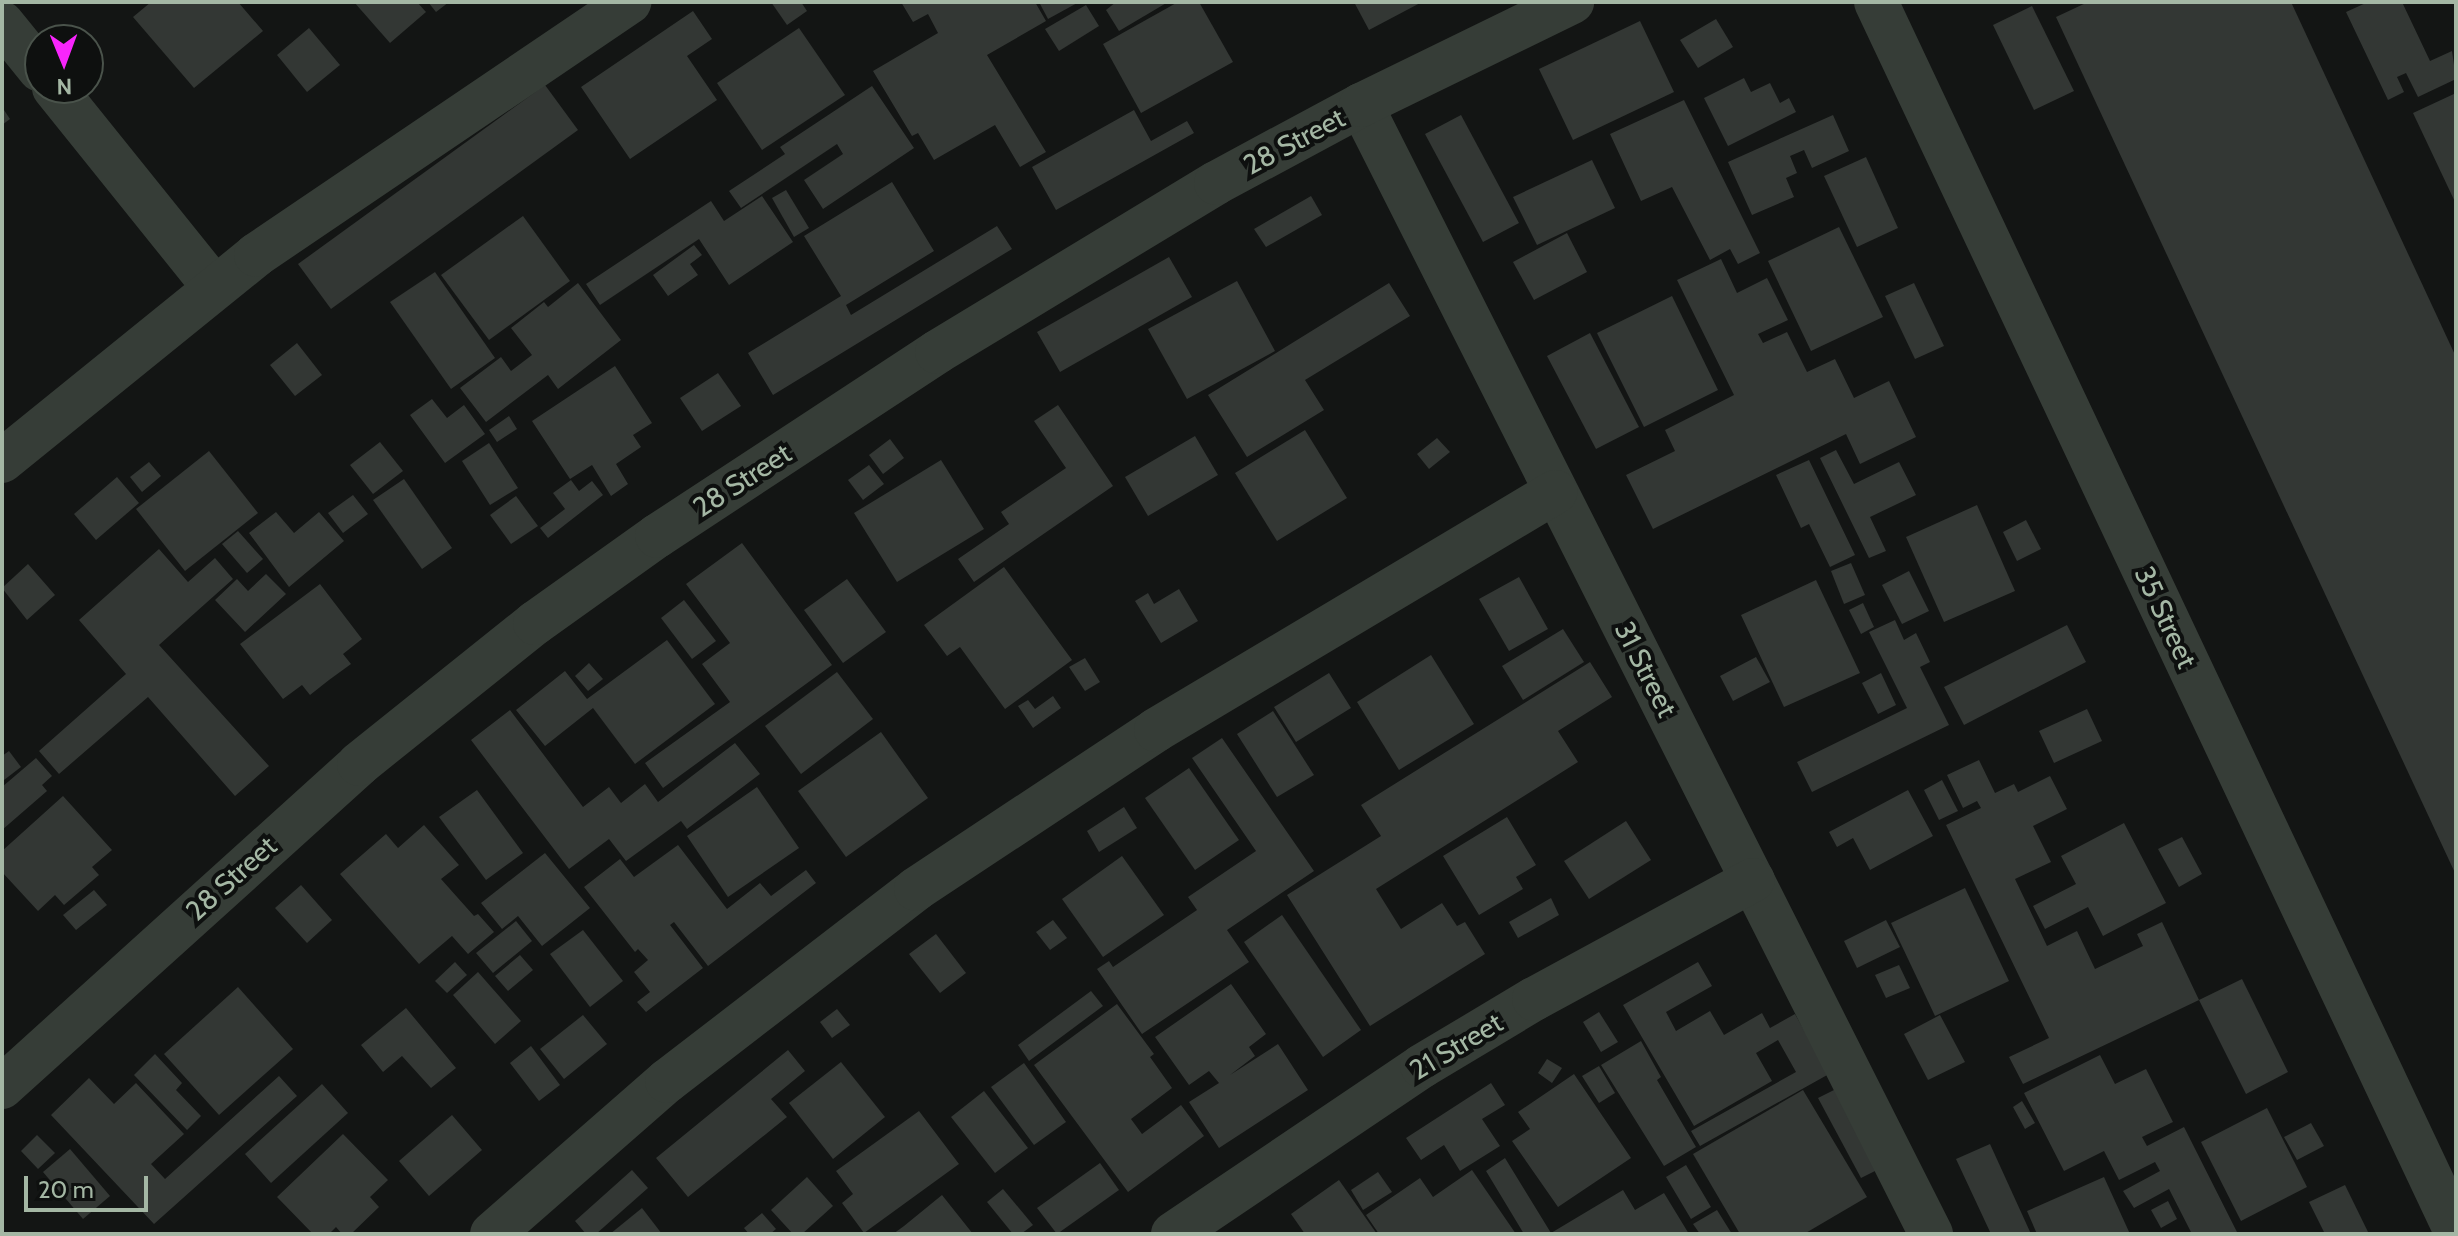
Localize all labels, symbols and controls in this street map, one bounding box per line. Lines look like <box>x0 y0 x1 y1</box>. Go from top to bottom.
north arrow <box>24 24 104 104</box>
text: N <box>56 73 72 100</box>
street label: 28 Street <box>1238 100 1350 182</box>
street label: 28 Street <box>687 436 797 524</box>
street label: 35 Street <box>2128 561 2204 673</box>
street label: 31 Street <box>1608 616 1684 722</box>
street label: 28 Street <box>179 829 283 927</box>
street label: 21 Street <box>1404 1005 1508 1087</box>
scale bar <box>28 1160 152 1210</box>
text: 20 m <box>38 1175 94 1204</box>

